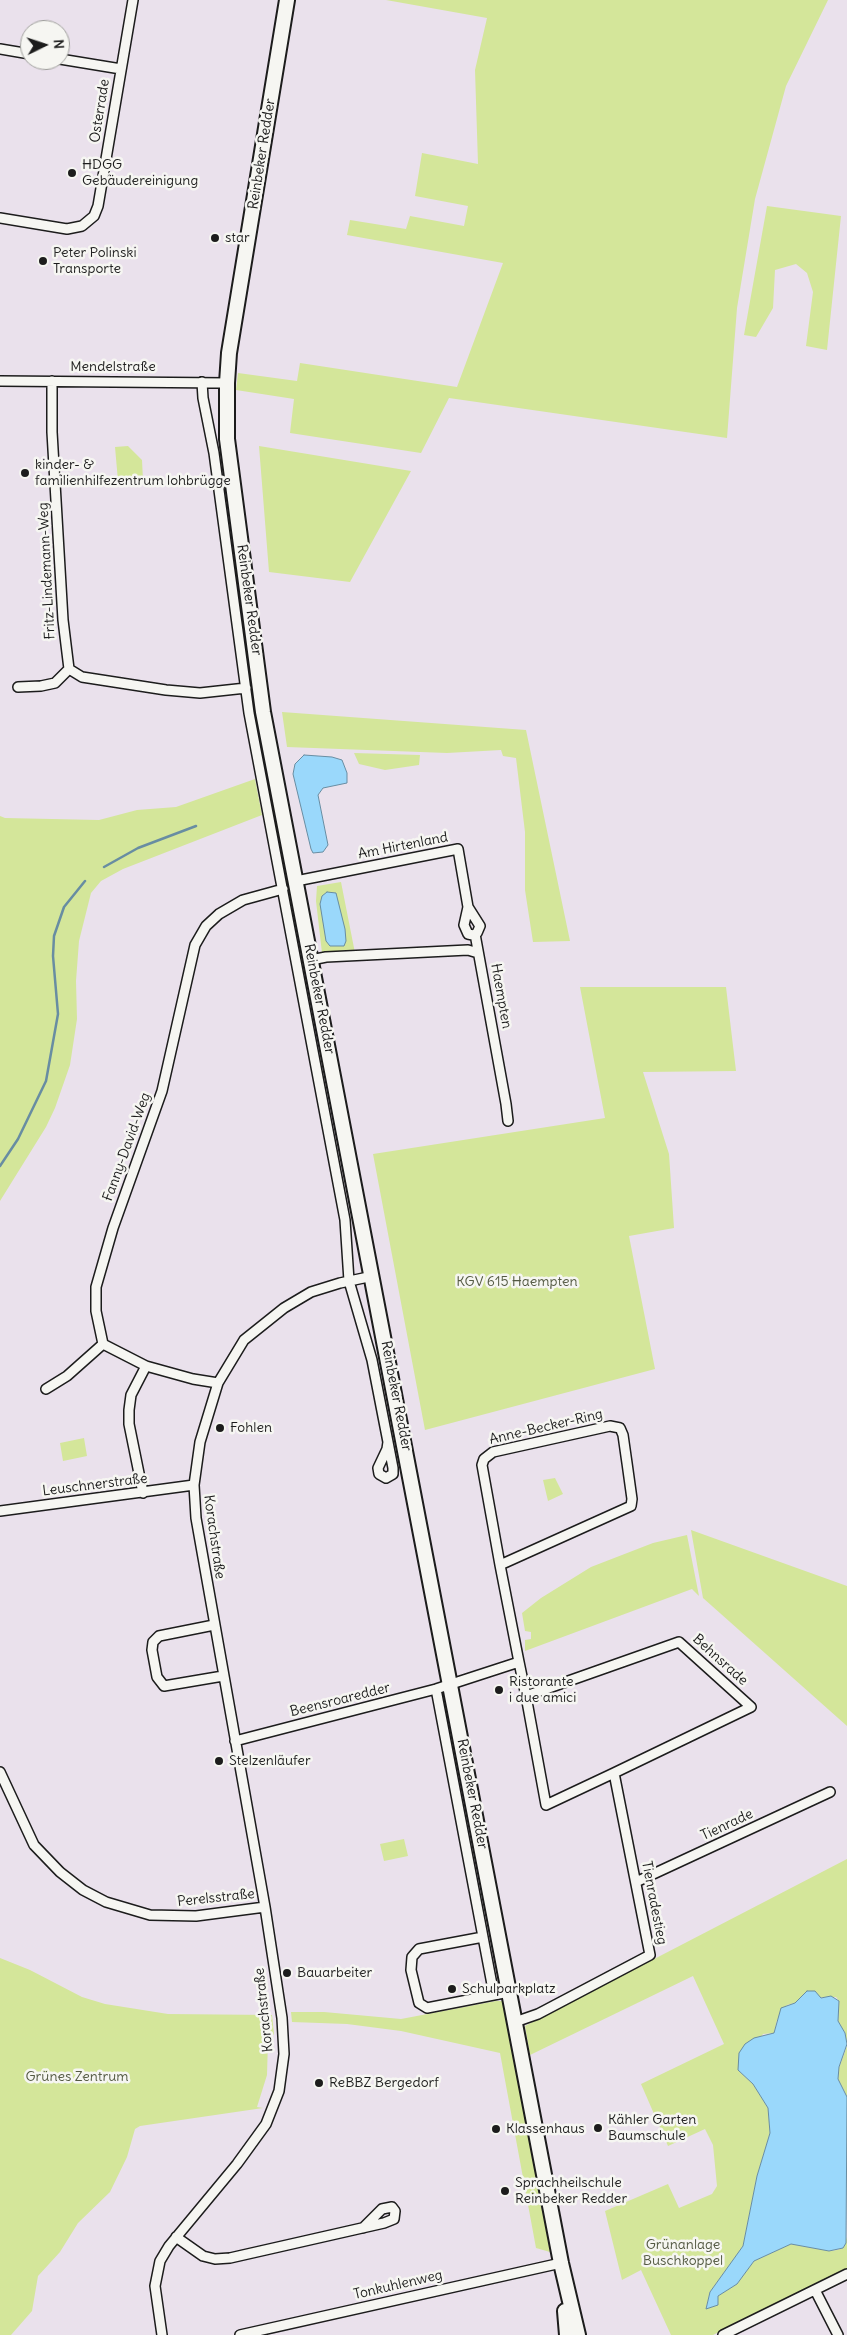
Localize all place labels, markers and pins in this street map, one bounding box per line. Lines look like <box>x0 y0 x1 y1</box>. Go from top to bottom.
place label: HDGG Gebäudereinigung <box>82 157 198 190</box>
marker: HDGG Gebäudereinigung <box>66 167 78 179</box>
place label: star <box>225 230 250 246</box>
marker: star <box>209 232 221 244</box>
place label: Peter Polinski Transporte <box>53 245 137 278</box>
marker: Peter Polinski Transporte <box>37 255 49 267</box>
place label: kinder- & familienhilfezentrum lohbrügge <box>35 457 231 490</box>
marker: kinder- & familienhilfezentrum lohbrügge <box>19 467 31 479</box>
place label: Fohlen <box>230 1420 272 1436</box>
marker: Fohlen <box>214 1422 226 1434</box>
place label: Ristorante i due amici <box>509 1674 576 1706</box>
marker: Ristorante i due amici <box>493 1684 505 1696</box>
place label: Stelzenläufer <box>229 1753 311 1769</box>
marker: Stelzenläufer <box>213 1755 225 1767</box>
place label: Bauarbeiter <box>297 1965 372 1981</box>
marker: Bauarbeiter <box>281 1967 293 1979</box>
place label: Schulparkplatz <box>462 1981 556 1997</box>
marker: Schulparkplatz <box>446 1983 458 1995</box>
place label: ReBBZ Bergedorf <box>329 2075 439 2091</box>
marker: ReBBZ Bergedorf <box>313 2077 325 2089</box>
place label: Kähler Garten Baumschule <box>608 2112 696 2144</box>
place label: Klassenhaus <box>506 2121 585 2137</box>
marker: Kähler Garten Baumschule <box>592 2122 604 2134</box>
marker: Klassenhaus <box>490 2123 502 2135</box>
place label: Sprachheilschule Reinbeker Redder <box>515 2175 627 2208</box>
marker: Sprachheilschule Reinbeker Redder <box>499 2185 511 2197</box>

